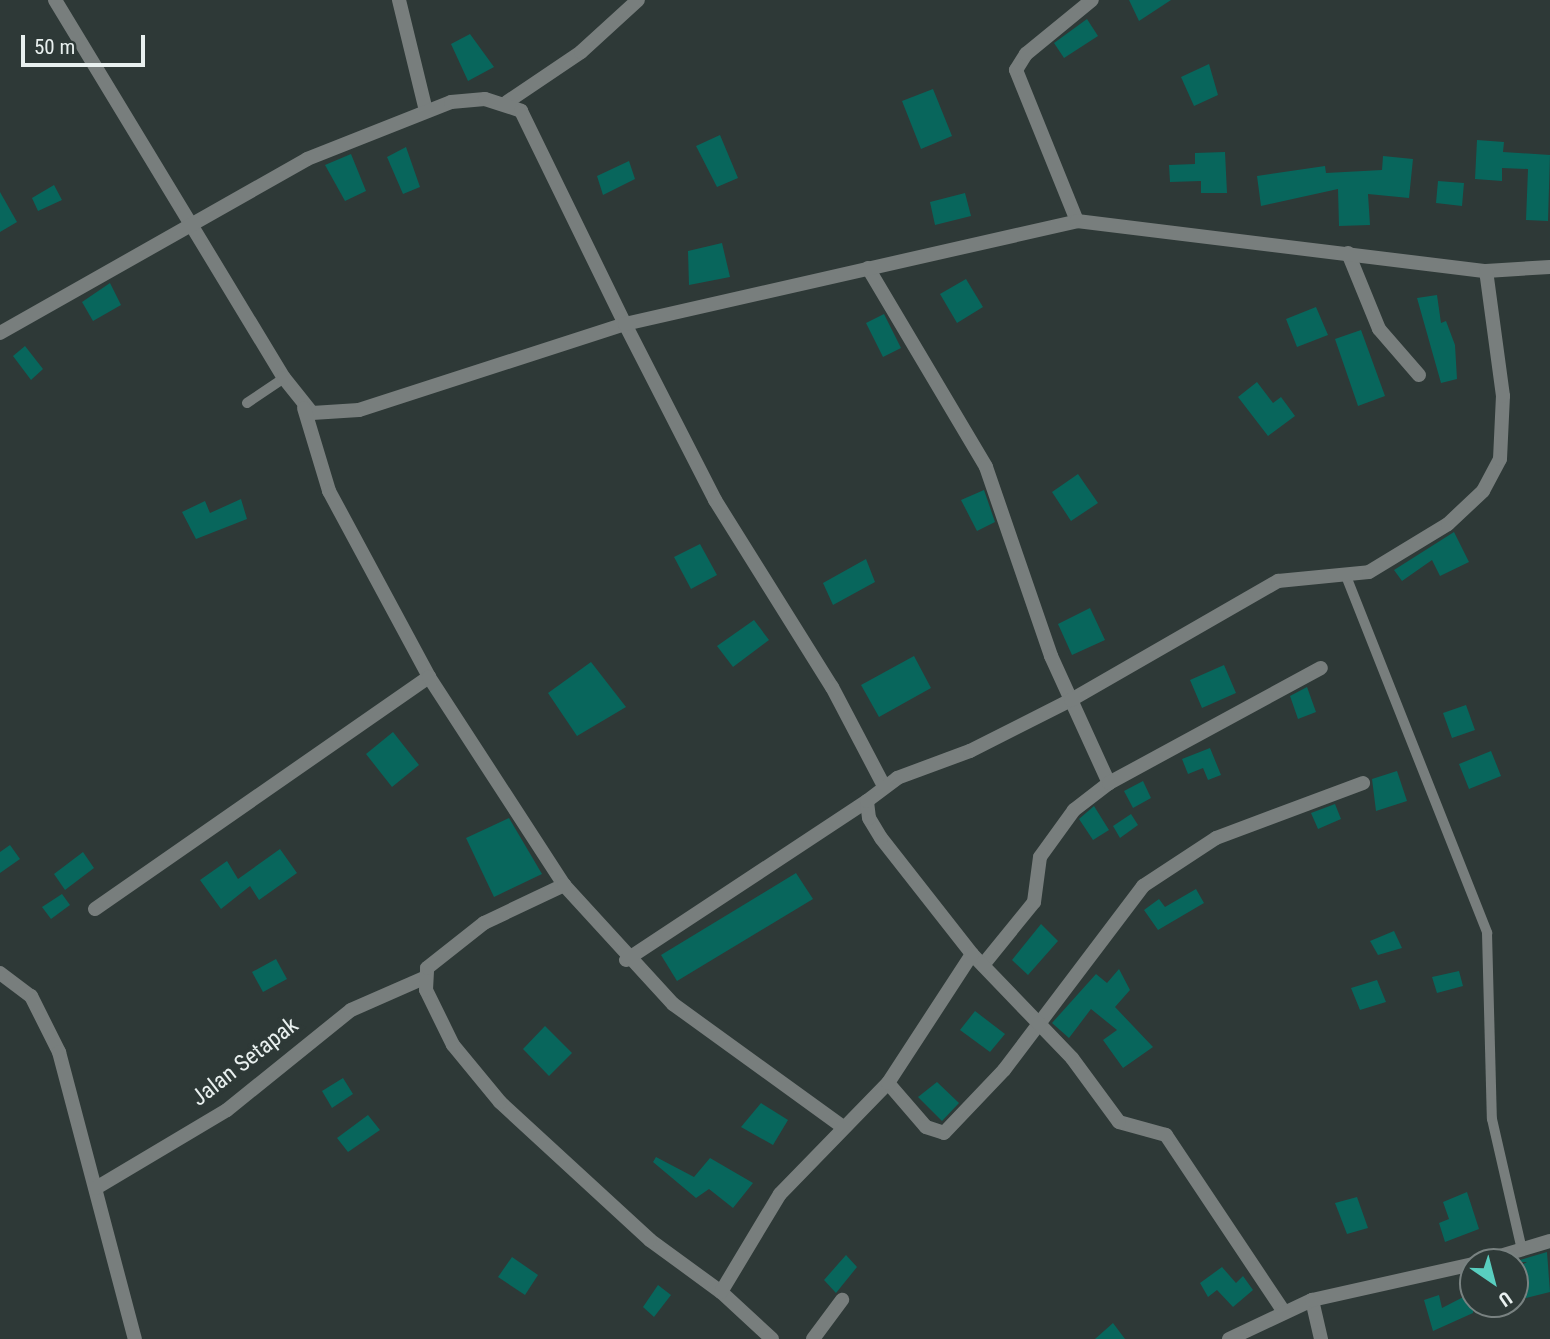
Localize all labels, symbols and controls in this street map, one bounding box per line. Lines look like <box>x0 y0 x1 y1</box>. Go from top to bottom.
scale bar <box>24 21 149 65</box>
text: 50 m <box>34 35 75 59</box>
street label: Jalan Setapak <box>186 1012 304 1112</box>
north arrow <box>1459 1248 1529 1318</box>
text: U <box>1494 1286 1516 1312</box>

